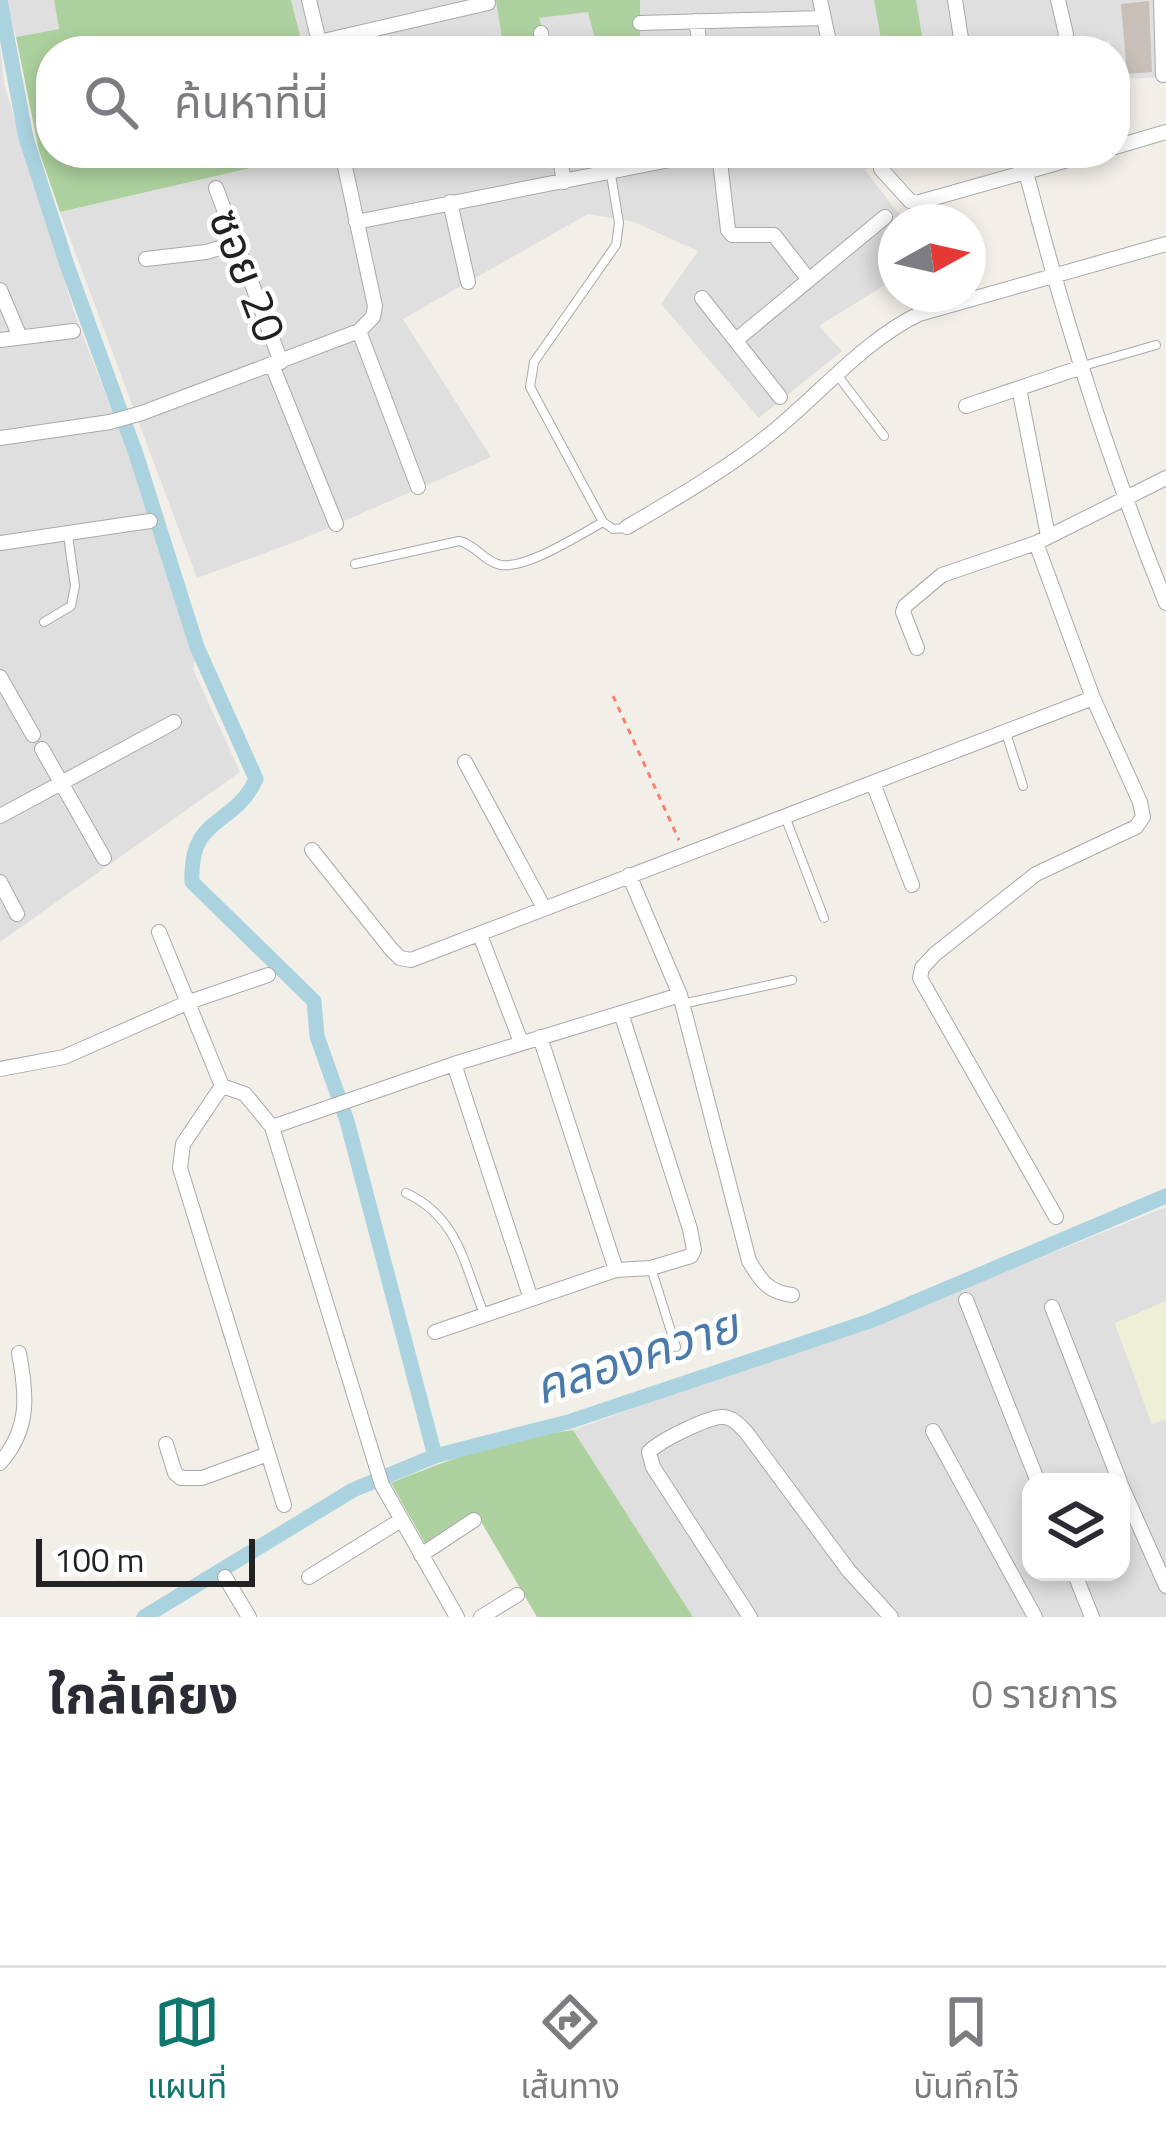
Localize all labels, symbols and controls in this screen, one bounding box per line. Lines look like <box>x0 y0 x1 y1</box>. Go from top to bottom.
search box <box>36 36 1130 168</box>
text: ค้นหาที่นี่ <box>174 67 329 135</box>
icon: search <box>78 69 144 135</box>
street label: ซอย 20 <box>192 198 305 351</box>
north arrow <box>878 204 986 312</box>
water label: คลองควาย <box>524 1287 751 1423</box>
map controls <box>1022 1473 1130 1581</box>
button: layers <box>1022 1473 1130 1581</box>
scale bar <box>36 1533 255 1586</box>
text: 100 m <box>54 1535 144 1585</box>
text: ใกล้เคียง <box>48 1655 238 1733</box>
text: 0 รายการ <box>971 1664 1118 1723</box>
tab: แผนที่ <box>147 1989 227 2113</box>
tab: เส้นทาง <box>520 1989 620 2113</box>
tab: บันทึกไว้ <box>913 1989 1019 2113</box>

